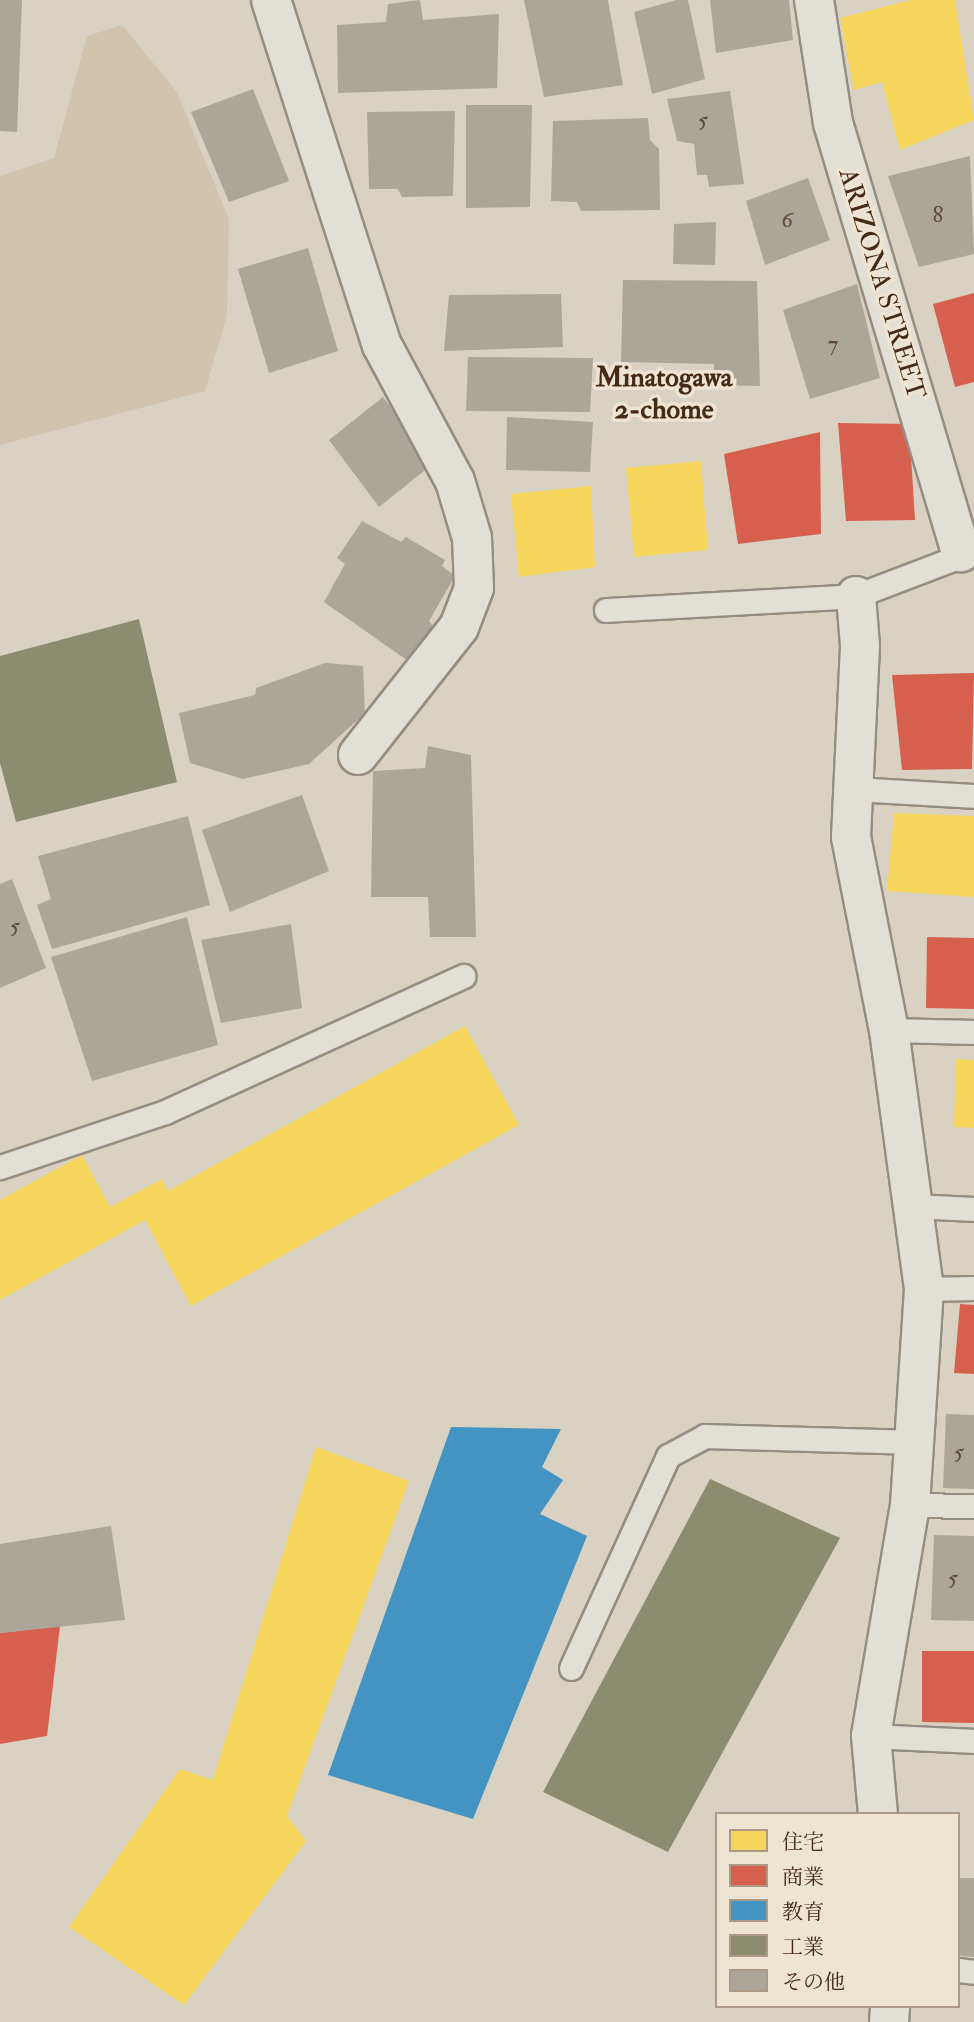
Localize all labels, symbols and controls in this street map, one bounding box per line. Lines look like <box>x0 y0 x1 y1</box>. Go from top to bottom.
house number: 5 <box>698 106 708 134</box>
street label: ARIZONA STREET <box>831 165 931 403</box>
house number: 8 <box>933 201 943 229</box>
house number: 6 <box>781 206 793 234</box>
house number: 7 <box>828 330 838 358</box>
district label: Minatogawa 2-chome <box>596 361 732 427</box>
house number: 5 <box>10 912 20 940</box>
house number: 5 <box>954 1438 964 1466</box>
house number: 5 <box>948 1564 958 1592</box>
legend <box>715 1812 960 2008</box>
text: 住宅 <box>782 1829 824 1856</box>
text: 商業 <box>782 1864 824 1891</box>
text: 教育 <box>782 1899 824 1926</box>
text: 工業 <box>782 1934 824 1961</box>
text: その他 <box>782 1969 845 1996</box>

